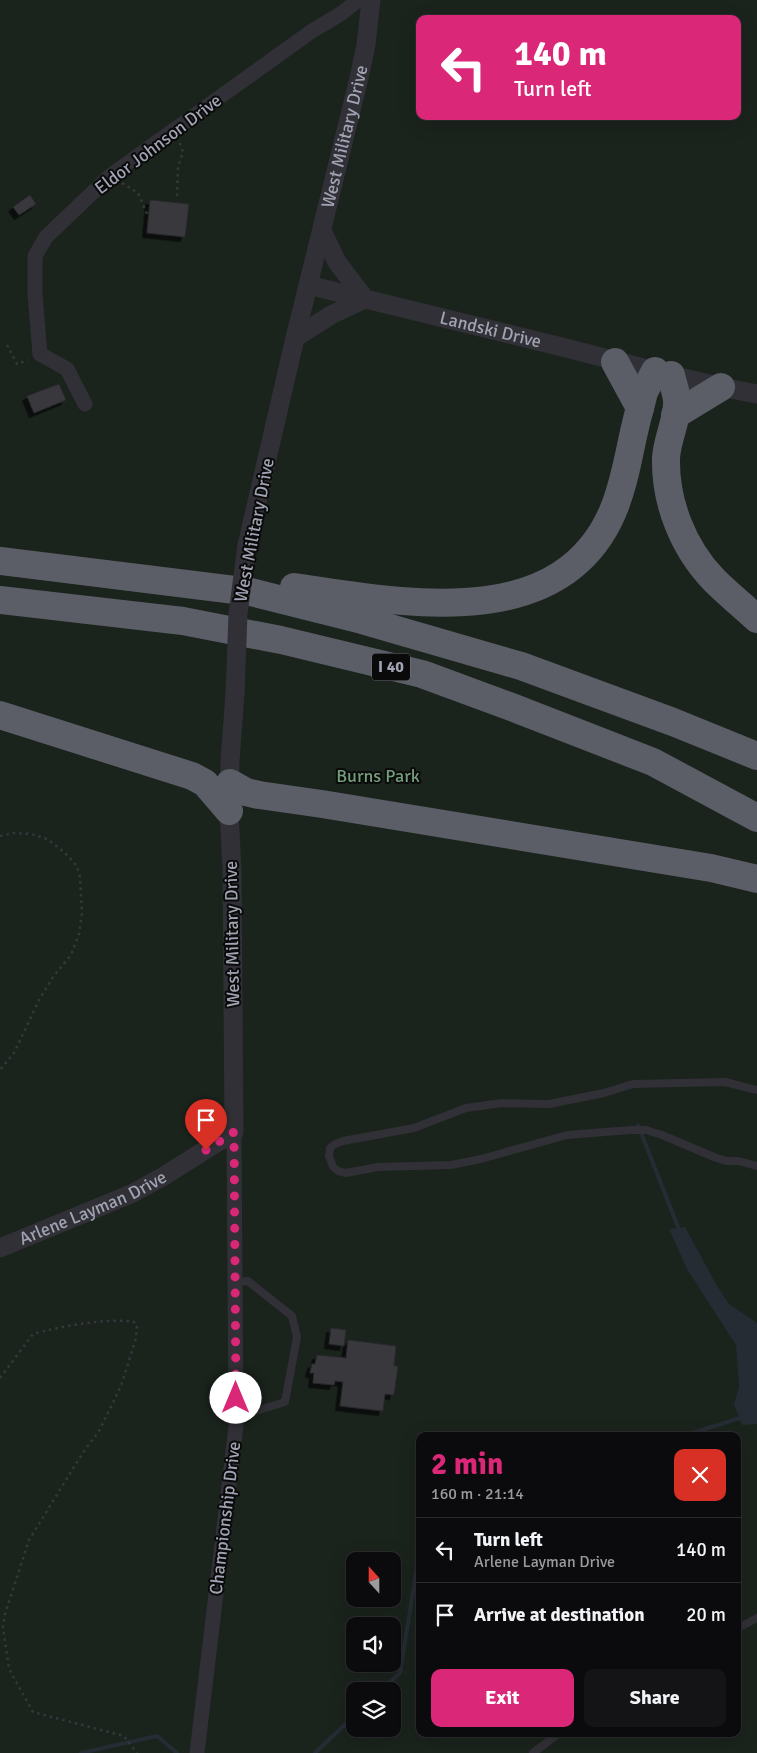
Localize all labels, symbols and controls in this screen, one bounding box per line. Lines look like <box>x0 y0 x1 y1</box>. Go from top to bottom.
text: 140 m <box>514 32 607 75</box>
icon: left <box>431 35 496 100</box>
street label: West Military Drive <box>316 63 372 210</box>
text: Turn left <box>514 75 592 102</box>
street label: Eldor Johnson Drive <box>90 89 226 199</box>
street label: Landski Drive <box>438 307 544 353</box>
street label: West Military Drive <box>229 456 279 604</box>
road number: I 40 <box>372 654 410 680</box>
park label: Burns Park <box>336 765 420 787</box>
street label: West Military Drive <box>220 861 244 1007</box>
pin <box>185 1099 227 1150</box>
icon: arrive <box>192 1106 220 1134</box>
street label: Arlene Layman Drive <box>16 1166 170 1250</box>
position arrow <box>209 1371 261 1423</box>
street label: Championship Drive <box>205 1440 245 1596</box>
text: 2 min <box>431 1446 503 1483</box>
button: close <box>674 1449 726 1501</box>
text: 160 m · 21:14 <box>431 1484 524 1504</box>
text: Turn left <box>474 1528 543 1552</box>
icon: left <box>431 1536 459 1564</box>
text: 140 m <box>676 1538 726 1562</box>
north arrow <box>346 1552 401 1608</box>
map controls <box>346 1552 401 1737</box>
text: Arlene Layman Drive <box>474 1552 615 1572</box>
icon: arrive <box>431 1601 459 1629</box>
text: Arrive at destination <box>474 1603 645 1627</box>
text: 20 m <box>686 1603 726 1627</box>
button: sound <box>346 1617 401 1672</box>
button: Exit <box>431 1669 574 1727</box>
button: Share <box>584 1669 726 1727</box>
button: layers <box>346 1682 401 1737</box>

